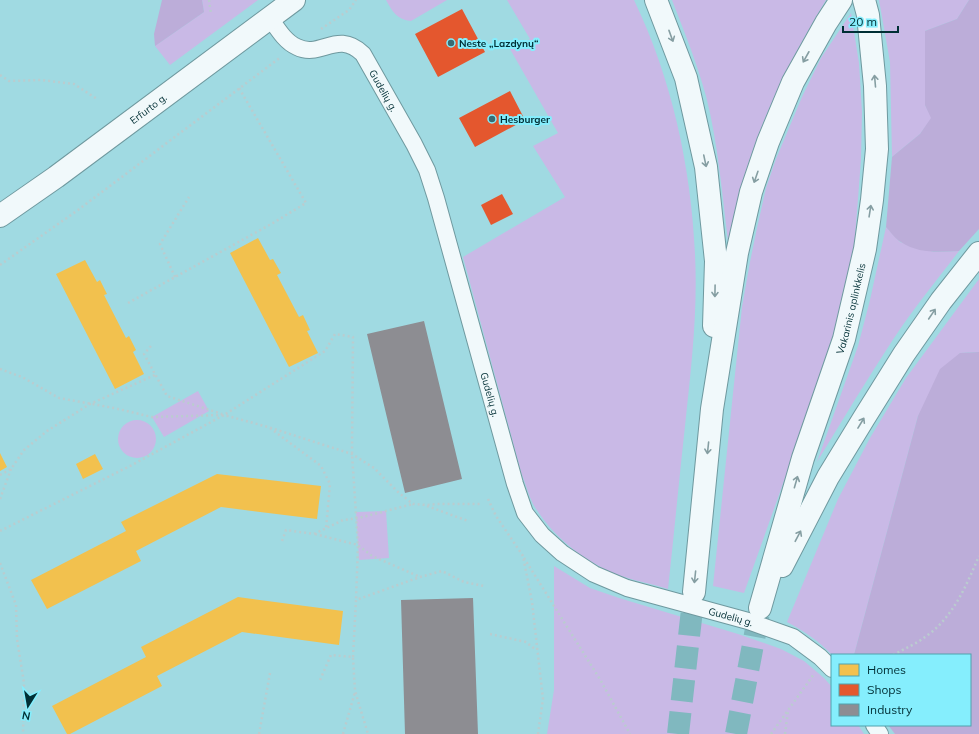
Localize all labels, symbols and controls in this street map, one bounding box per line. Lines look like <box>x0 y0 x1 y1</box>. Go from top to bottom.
scale bar <box>843 8 898 34</box>
text: 20 m <box>849 14 877 29</box>
one-way arrow <box>667 30 675 42</box>
place label: Neste „Lazdynų“ <box>459 37 538 50</box>
marker: Neste „Lazdynų“ <box>446 38 456 48</box>
one-way arrow <box>802 51 810 63</box>
street label: Gudelių g. <box>366 67 400 114</box>
one-way arrow <box>871 75 878 88</box>
street label: Erfurto g. <box>127 91 170 127</box>
place label: Hesburger <box>500 113 550 126</box>
marker: Hesburger <box>487 114 497 124</box>
one-way arrow <box>702 154 710 167</box>
one-way arrow <box>752 170 759 183</box>
one-way arrow <box>866 205 874 218</box>
street label: Vakarinis aplinkkelis <box>833 262 869 356</box>
one-way arrow <box>711 284 719 297</box>
one-way arrow <box>928 309 936 320</box>
street label: Gudelių g. <box>477 371 502 419</box>
one-way arrow <box>857 417 865 429</box>
one-way arrow <box>705 441 712 454</box>
one-way arrow <box>793 475 800 488</box>
one-way arrow <box>794 530 802 542</box>
one-way arrow <box>691 570 699 583</box>
street label: Gudelių g. <box>707 604 755 629</box>
legend <box>831 654 971 726</box>
text: Homes <box>867 662 906 677</box>
text: Shops <box>867 682 902 697</box>
north arrow <box>8 686 48 726</box>
text: Industry <box>867 702 913 717</box>
text: N <box>21 708 32 723</box>

